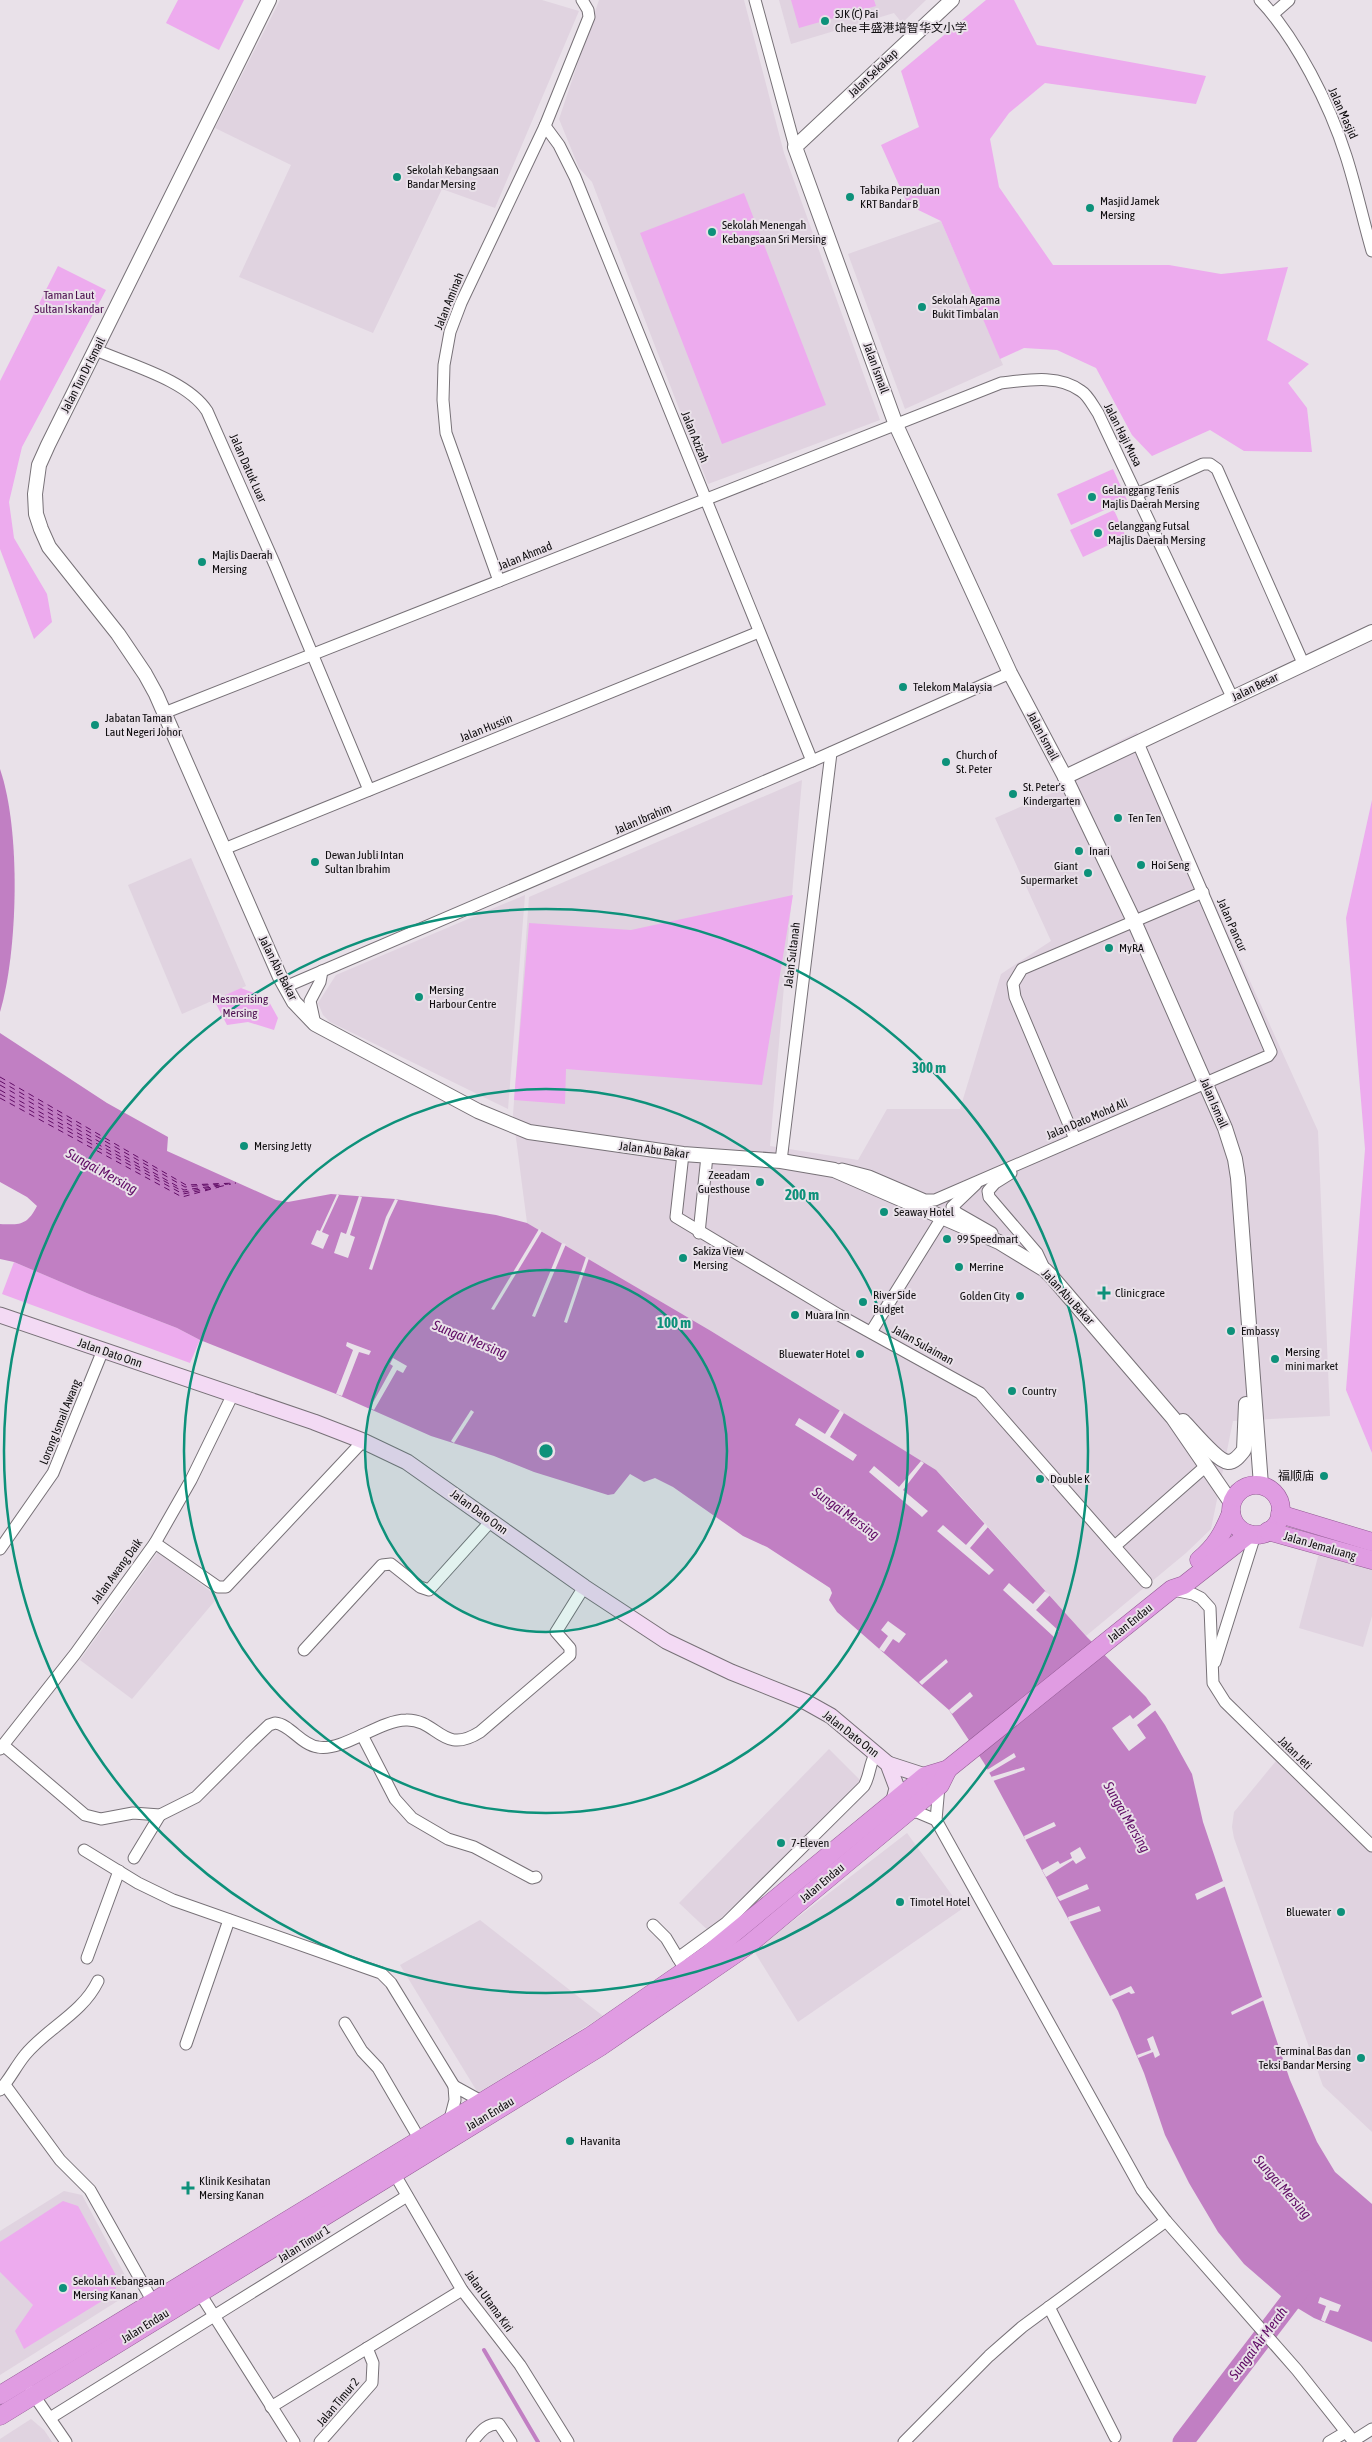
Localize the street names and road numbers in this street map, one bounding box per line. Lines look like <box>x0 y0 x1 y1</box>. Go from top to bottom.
street label: Jalan Sekakap <box>845 46 901 100</box>
street label: Jalan Masjid <box>1325 85 1361 141</box>
street label: Jalan Aminah <box>431 270 467 332</box>
street label: Jalan Tun Dr Ismail <box>58 334 108 415</box>
street label: Jalan Ismail <box>860 341 892 396</box>
street label: Jalan Haji Musa <box>1101 401 1145 469</box>
street label: Jalan Azizah <box>678 409 712 465</box>
street label: Jalan Datuk Luar <box>227 431 270 505</box>
street label: Jalan Ahmad <box>496 539 554 573</box>
street label: Jalan Besar <box>1229 670 1281 704</box>
street label: Jalan Ismail <box>1024 709 1062 763</box>
street label: Jalan Hussin <box>458 711 514 745</box>
street label: Jalan Ibrahim <box>612 801 674 837</box>
street label: Jalan Pancur <box>1214 896 1250 954</box>
street label: Jalan Sultanah <box>781 921 803 989</box>
street label: Jalan Abu Bakar <box>256 933 300 1003</box>
street label: Jalan Ismail <box>1197 1076 1231 1131</box>
street label: Jalan Dato Mohd Ali <box>1044 1096 1130 1142</box>
street label: Jalan Abu Bakar <box>618 1139 690 1161</box>
street label: Jalan Abu Bakar <box>1039 1267 1097 1328</box>
street label: Jalan Sulaiman <box>890 1322 956 1368</box>
street label: Jalan Dato Onn <box>76 1335 144 1371</box>
street label: Lorong Ismail Awang <box>37 1377 84 1467</box>
street label: Jalan Dato Onn <box>448 1487 510 1537</box>
street label: Jalan Jemaluang <box>1282 1529 1359 1563</box>
street label: Jalan Awang Daik <box>89 1535 146 1606</box>
street label: Jalan Endau <box>1105 1601 1155 1645</box>
street label: Jalan Dato Onn <box>820 1708 882 1760</box>
street label: Jalan Jeti <box>1275 1734 1315 1772</box>
street label: Jalan Endau <box>797 1860 847 1906</box>
street label: Jalan Endau <box>463 2094 517 2134</box>
street label: Jalan Timur 1 <box>275 2222 333 2265</box>
street label: Jalan Utama Kiri <box>462 2268 516 2334</box>
street label: Jalan Endau <box>119 2306 172 2346</box>
street label: Jalan Timur 2 <box>314 2375 362 2429</box>

